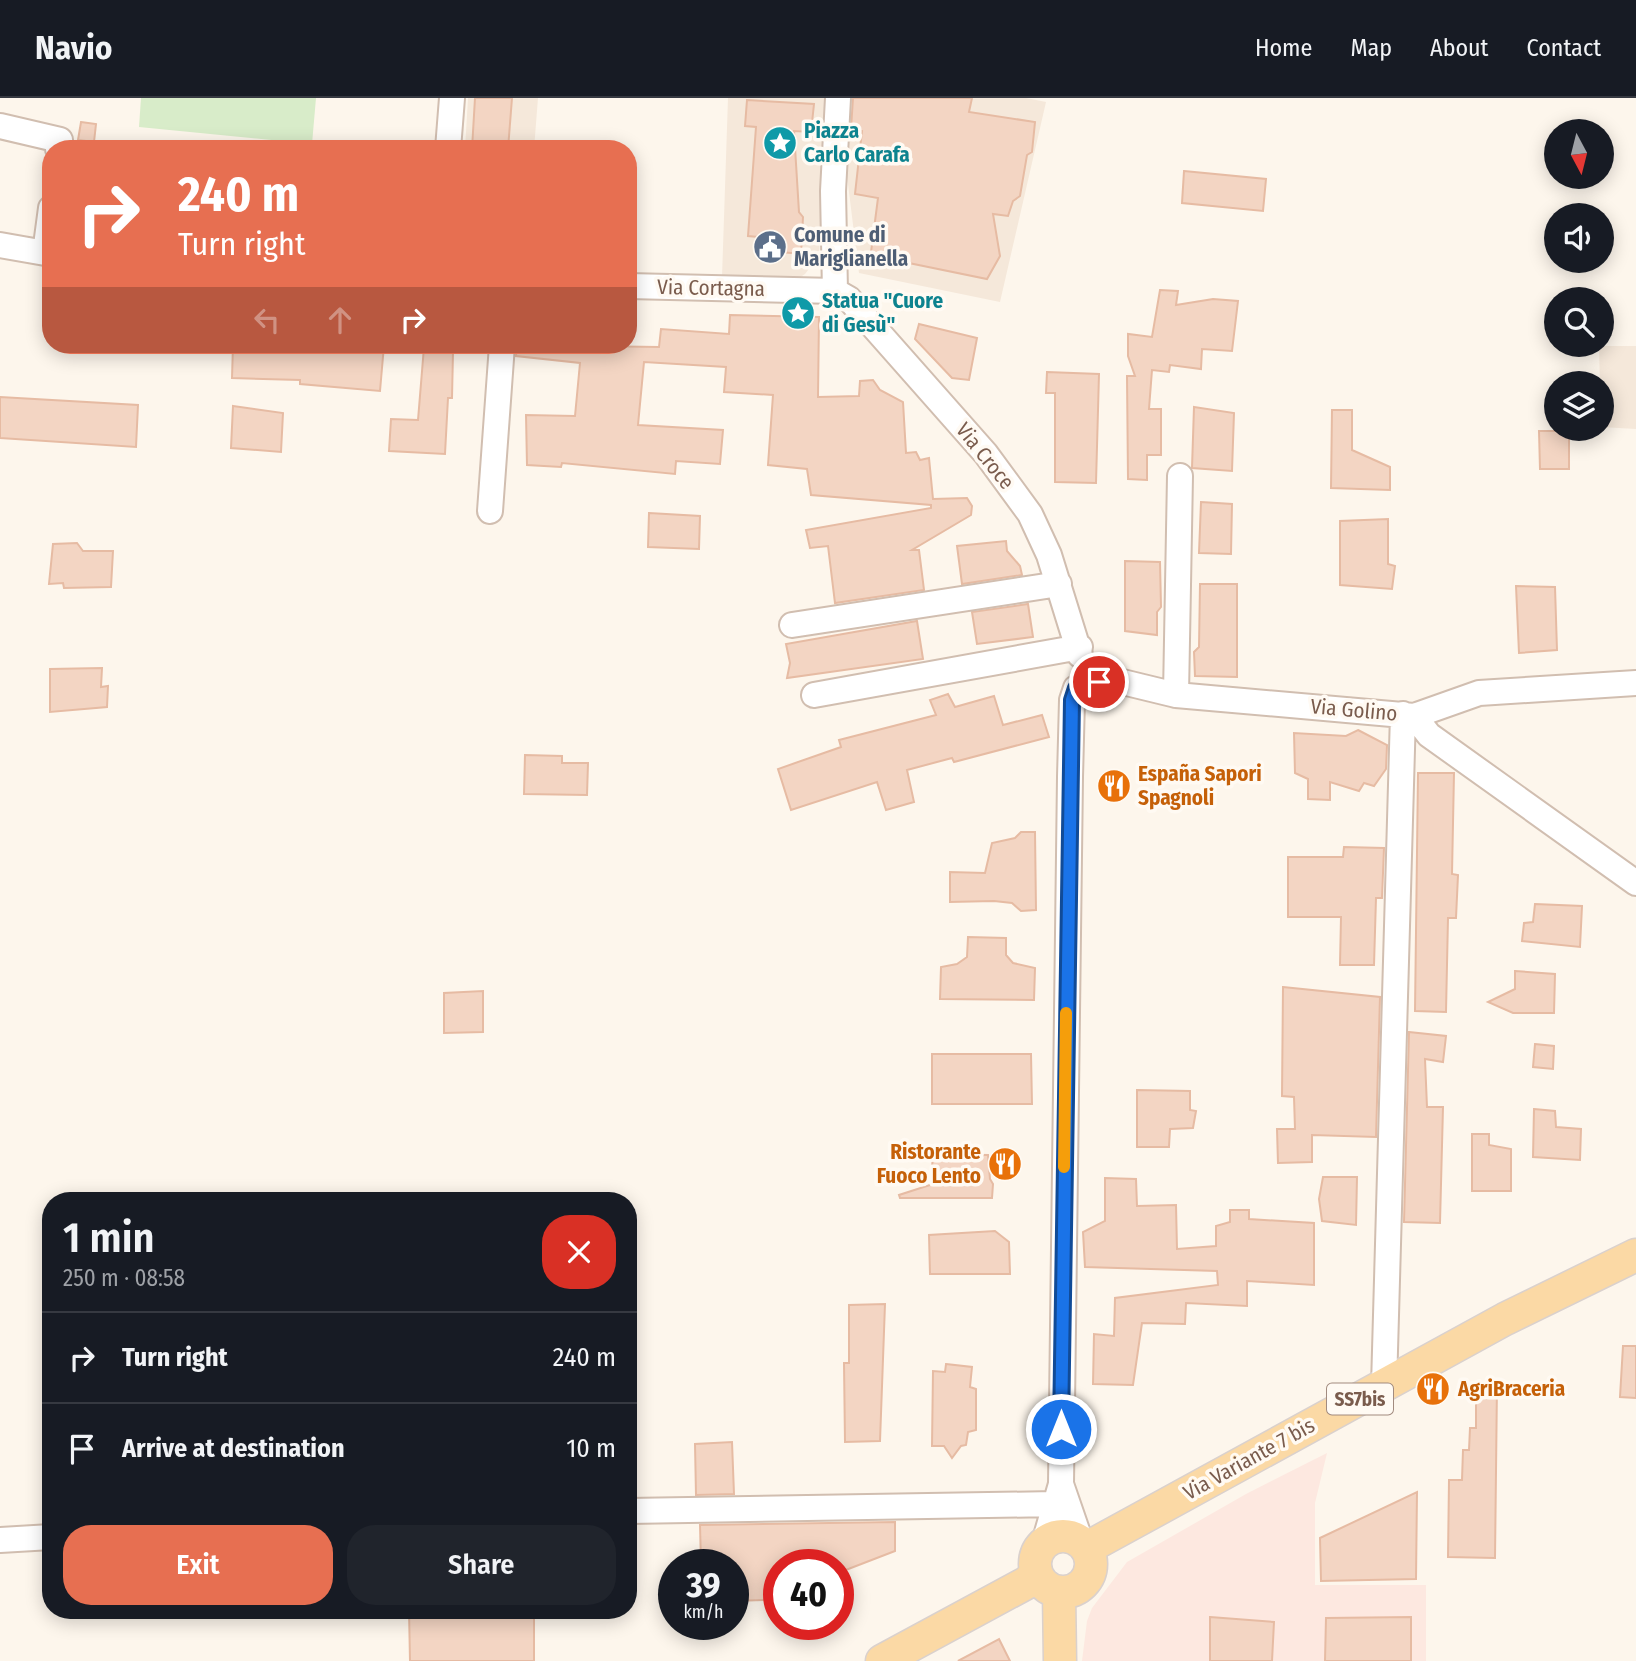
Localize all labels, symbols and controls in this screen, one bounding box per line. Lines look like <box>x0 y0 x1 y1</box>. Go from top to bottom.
text: Navio <box>35 28 112 68</box>
text: Home <box>1255 34 1312 62</box>
text: Map <box>1350 34 1392 62</box>
text: About <box>1430 34 1488 62</box>
text: Contact <box>1526 34 1601 62</box>
place label: Piazza Carlo Carafa <box>804 118 910 168</box>
north arrow <box>1544 119 1614 189</box>
map controls <box>1544 119 1614 441</box>
place icon: Piazza Carlo Carafa <box>761 124 799 162</box>
text: 240 m <box>178 165 299 224</box>
icon: right <box>63 168 154 259</box>
button: sound <box>1544 203 1614 273</box>
place label: Comune di Mariglianella <box>794 222 908 272</box>
text: Turn right <box>178 225 305 263</box>
public building icon: Comune di Mariglianella <box>751 228 789 266</box>
street label: Via Cortagna <box>657 274 765 302</box>
button: search <box>1544 287 1614 357</box>
place label: Statua "Cuore di Gesù" <box>822 288 943 338</box>
place icon: Statua "Cuore di Gesù" <box>779 294 817 332</box>
icon: left <box>248 301 286 339</box>
icon: ahead <box>321 301 359 339</box>
icon: right <box>394 301 432 339</box>
button: layers <box>1544 371 1614 441</box>
street label: Via Croce <box>950 417 1020 495</box>
pin <box>1069 652 1129 712</box>
icon: arrive <box>1080 663 1118 701</box>
street label: Via Golino <box>1309 693 1399 727</box>
place label: España Sapori Spagnoli <box>1138 761 1262 811</box>
restaurant icon: España Sapori Spagnoli <box>1095 767 1133 805</box>
place label: Ristorante Fuoco Lento <box>877 1139 981 1189</box>
restaurant icon: Ristorante Fuoco Lento <box>986 1145 1024 1183</box>
text: 1 min <box>63 1213 154 1263</box>
button: close <box>542 1215 616 1289</box>
text: 250 m · 08:58 <box>63 1264 185 1292</box>
icon: right <box>63 1339 101 1377</box>
text: Turn right <box>122 1342 228 1373</box>
text: 240 m <box>553 1342 616 1373</box>
restaurant icon: AgriBraceria <box>1414 1370 1452 1408</box>
place label: AgriBraceria <box>1457 1376 1565 1402</box>
road number: SS7bis <box>1327 1384 1393 1414</box>
position arrow <box>1024 1392 1098 1466</box>
street label: Via Variante 7 bis <box>1179 1412 1319 1506</box>
icon: arrive <box>63 1430 101 1468</box>
text: Arrive at destination <box>122 1433 345 1464</box>
text: 10 m <box>566 1433 616 1464</box>
button: Exit <box>63 1525 333 1605</box>
button: Share <box>347 1525 616 1605</box>
speed limit sign: 40 <box>763 1549 854 1640</box>
text: 39 <box>686 1564 721 1606</box>
text: km/h <box>683 1601 724 1623</box>

